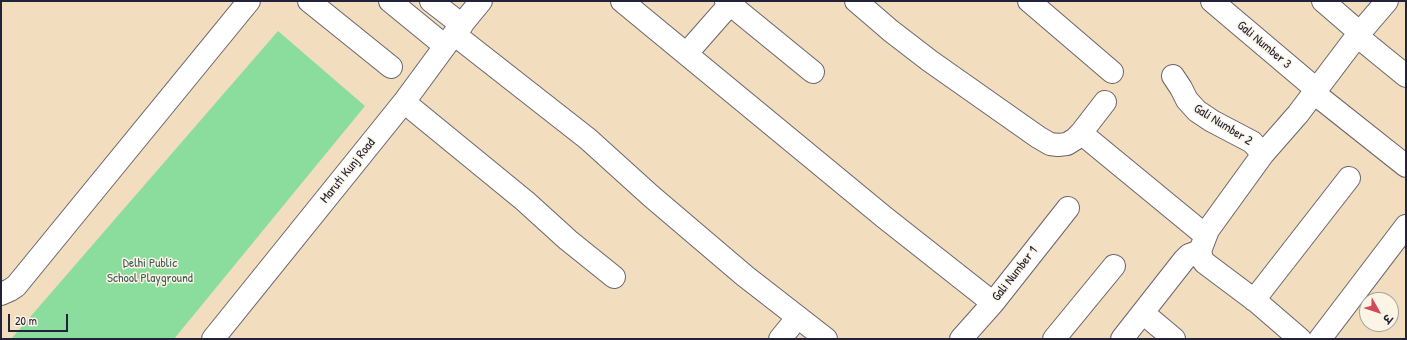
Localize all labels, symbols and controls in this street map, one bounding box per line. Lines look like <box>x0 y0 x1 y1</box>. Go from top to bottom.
street label: Gali Number 3 <box>1234 18 1294 72</box>
street label: Gali Number 2 <box>1191 101 1255 149</box>
street label: Maruti Kunj Road <box>317 136 379 206</box>
street label: Gali Number 1 <box>989 244 1041 304</box>
park label: Delhi Public School Playground <box>107 256 193 287</box>
north arrow <box>1359 292 1399 332</box>
scale bar <box>10 306 70 332</box>
text: 20 m <box>15 312 37 329</box>
text: उ <box>1380 312 1395 326</box>

